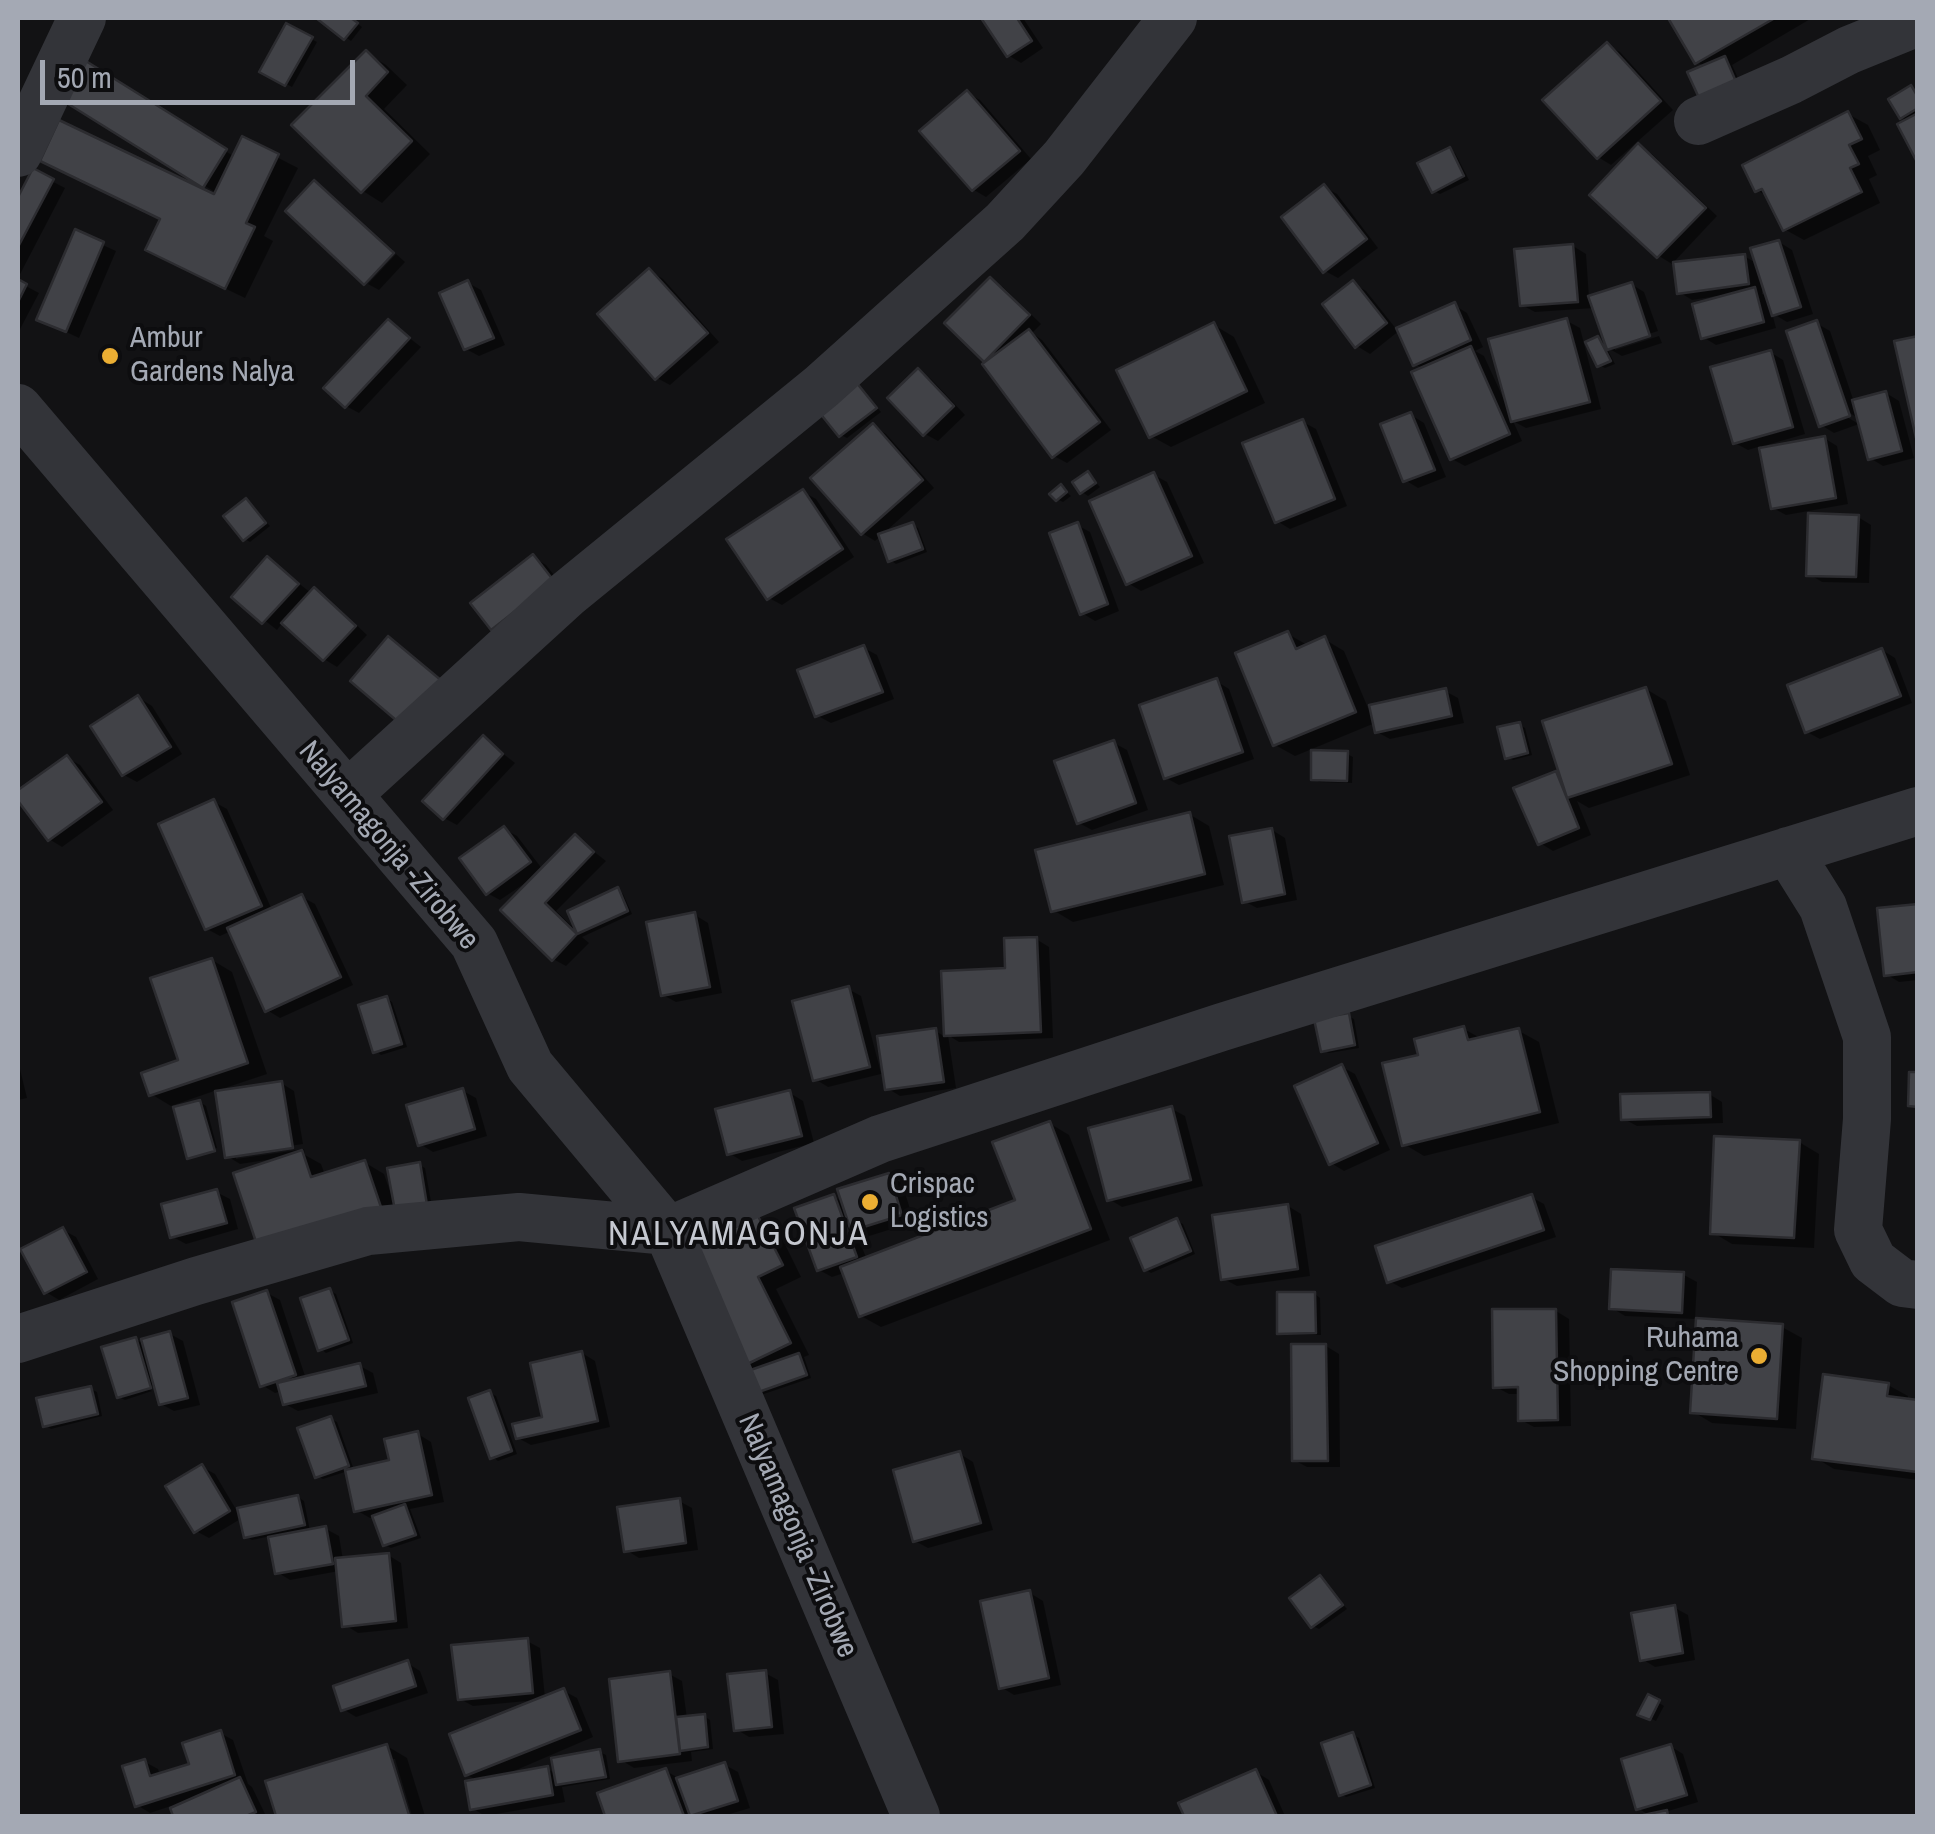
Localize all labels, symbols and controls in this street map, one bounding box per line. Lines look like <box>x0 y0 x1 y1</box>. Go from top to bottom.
scale bar <box>45 40 360 102</box>
text: 50 m <box>57 57 112 97</box>
place label: Ambur Gardens Nalya <box>130 321 294 392</box>
marker: Ambur Gardens Nalya <box>99 345 121 367</box>
street label: Nalyamagonja -Zirobwe <box>290 734 486 958</box>
place label: Crispac Logistics <box>890 1167 988 1238</box>
marker: Crispac Logistics <box>859 1191 881 1213</box>
district label: NALYAMAGONJA <box>608 1215 870 1257</box>
place label: Ruhama Shopping Centre <box>1553 1321 1739 1392</box>
marker: Ruhama Shopping Centre <box>1748 1345 1770 1367</box>
street label: Nalyamagonja -Zirobwe <box>729 1409 865 1663</box>

